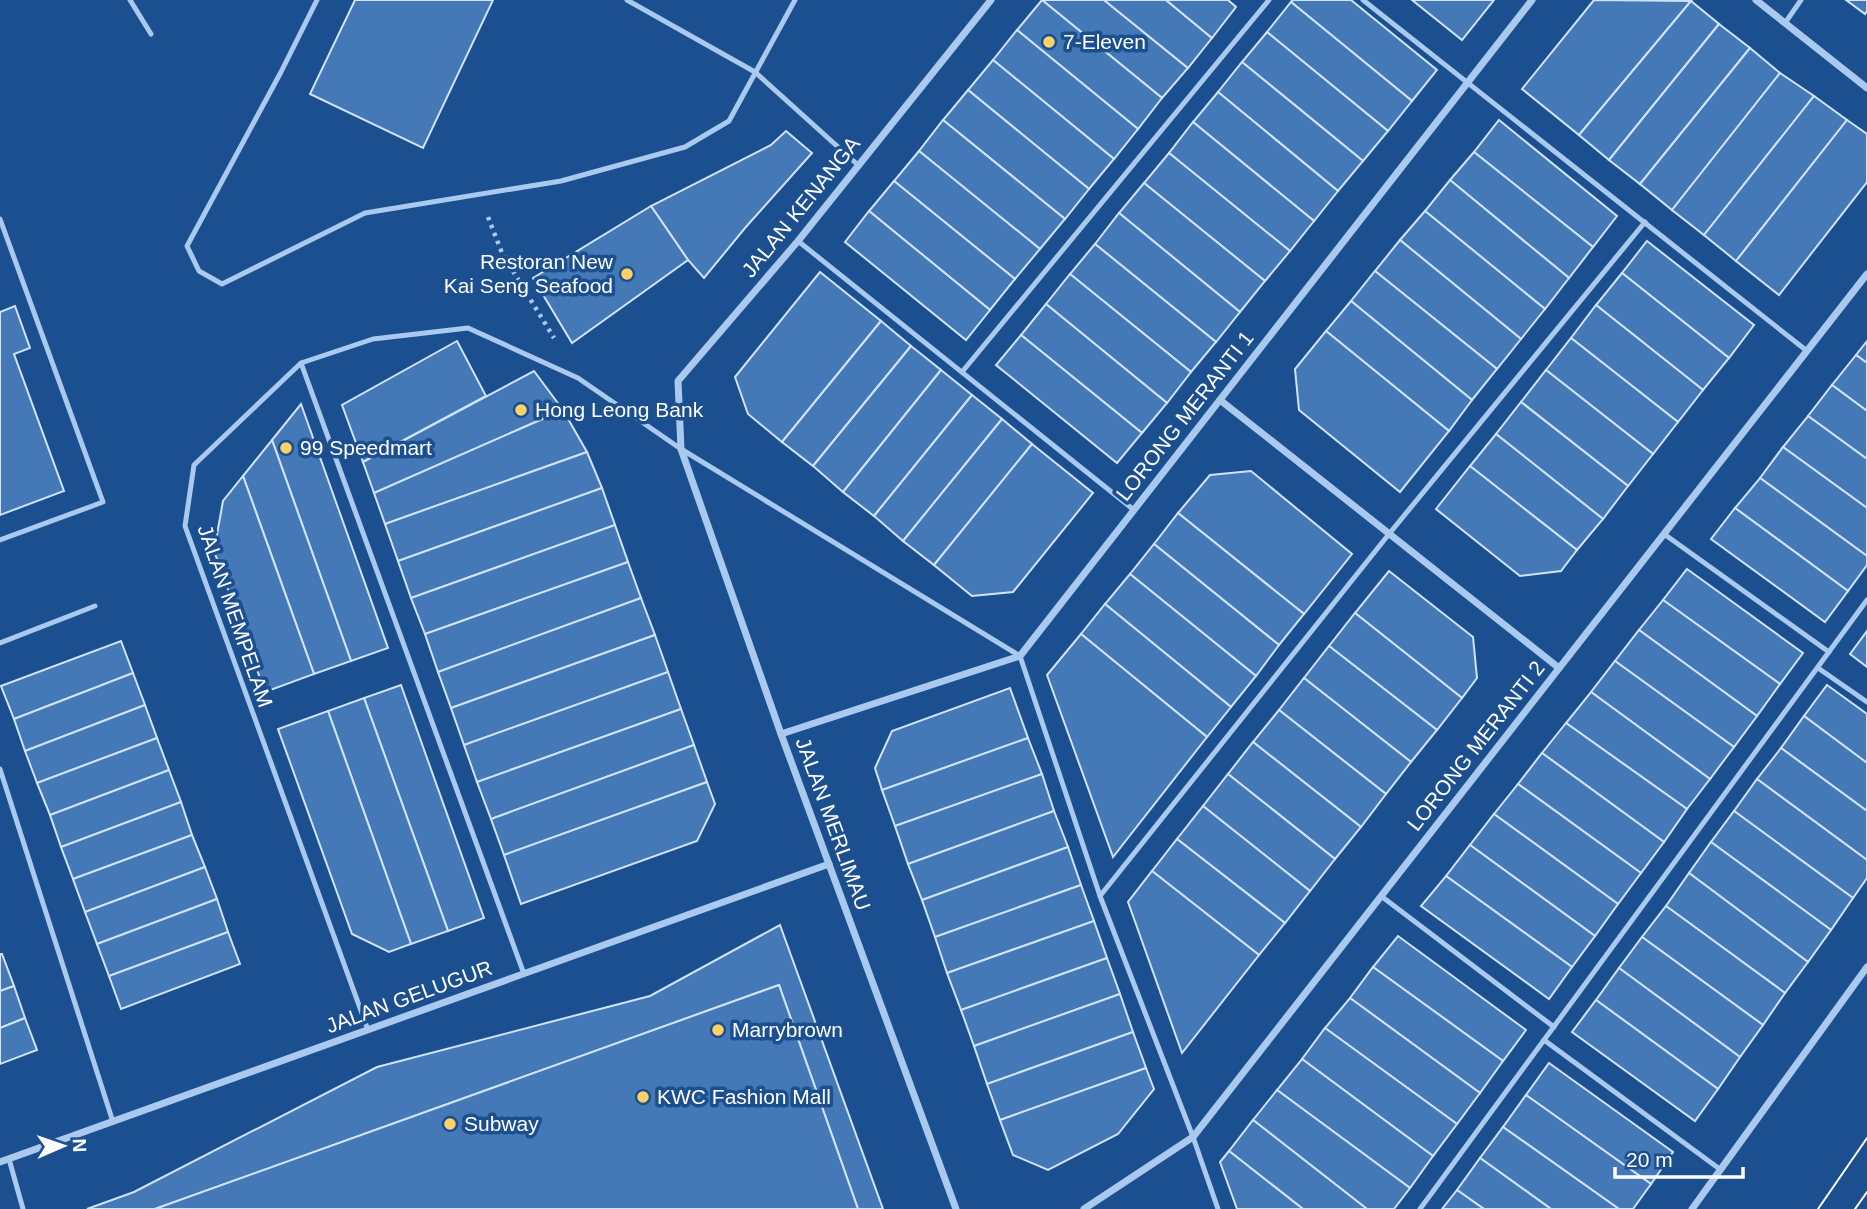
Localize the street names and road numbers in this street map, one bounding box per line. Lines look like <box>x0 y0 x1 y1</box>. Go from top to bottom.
street label: JALAN KENANGA <box>737 132 864 281</box>
street label: LORONG MERANTI 1 <box>1111 326 1258 505</box>
street label: JALAN MEMPELAM <box>193 522 278 710</box>
street label: LORONG MERANTI 2 <box>1402 656 1549 835</box>
street label: JALAN MERLIMAU <box>792 734 875 913</box>
street label: JALAN GELUGUR <box>323 956 495 1037</box>

